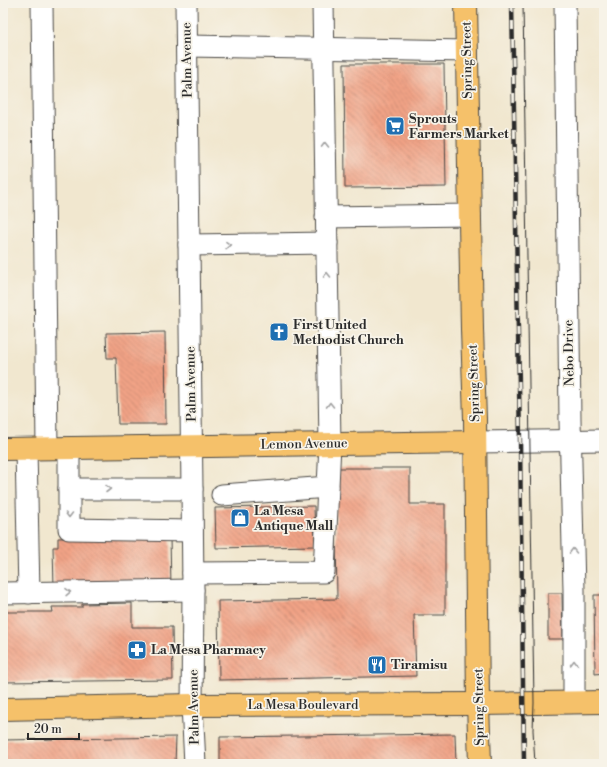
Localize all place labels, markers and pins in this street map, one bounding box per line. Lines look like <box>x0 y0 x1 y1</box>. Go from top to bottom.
place label: Sprouts Farmers Market <box>409 111 509 142</box>
supermarket icon: Sprouts Farmers Market <box>384 115 406 137</box>
place label: First United Methodist Church <box>293 317 404 348</box>
church icon: First United Methodist Church <box>268 321 290 343</box>
place label: La Mesa Antique Mall <box>253 503 334 534</box>
shop icon: La Mesa Antique Mall <box>229 507 251 529</box>
pharmacy icon: La Mesa Pharmacy <box>126 639 148 661</box>
place label: La Mesa Pharmacy <box>151 642 266 658</box>
restaurant icon: Tiramisu <box>366 654 388 676</box>
place label: Tiramisu <box>391 657 448 673</box>

